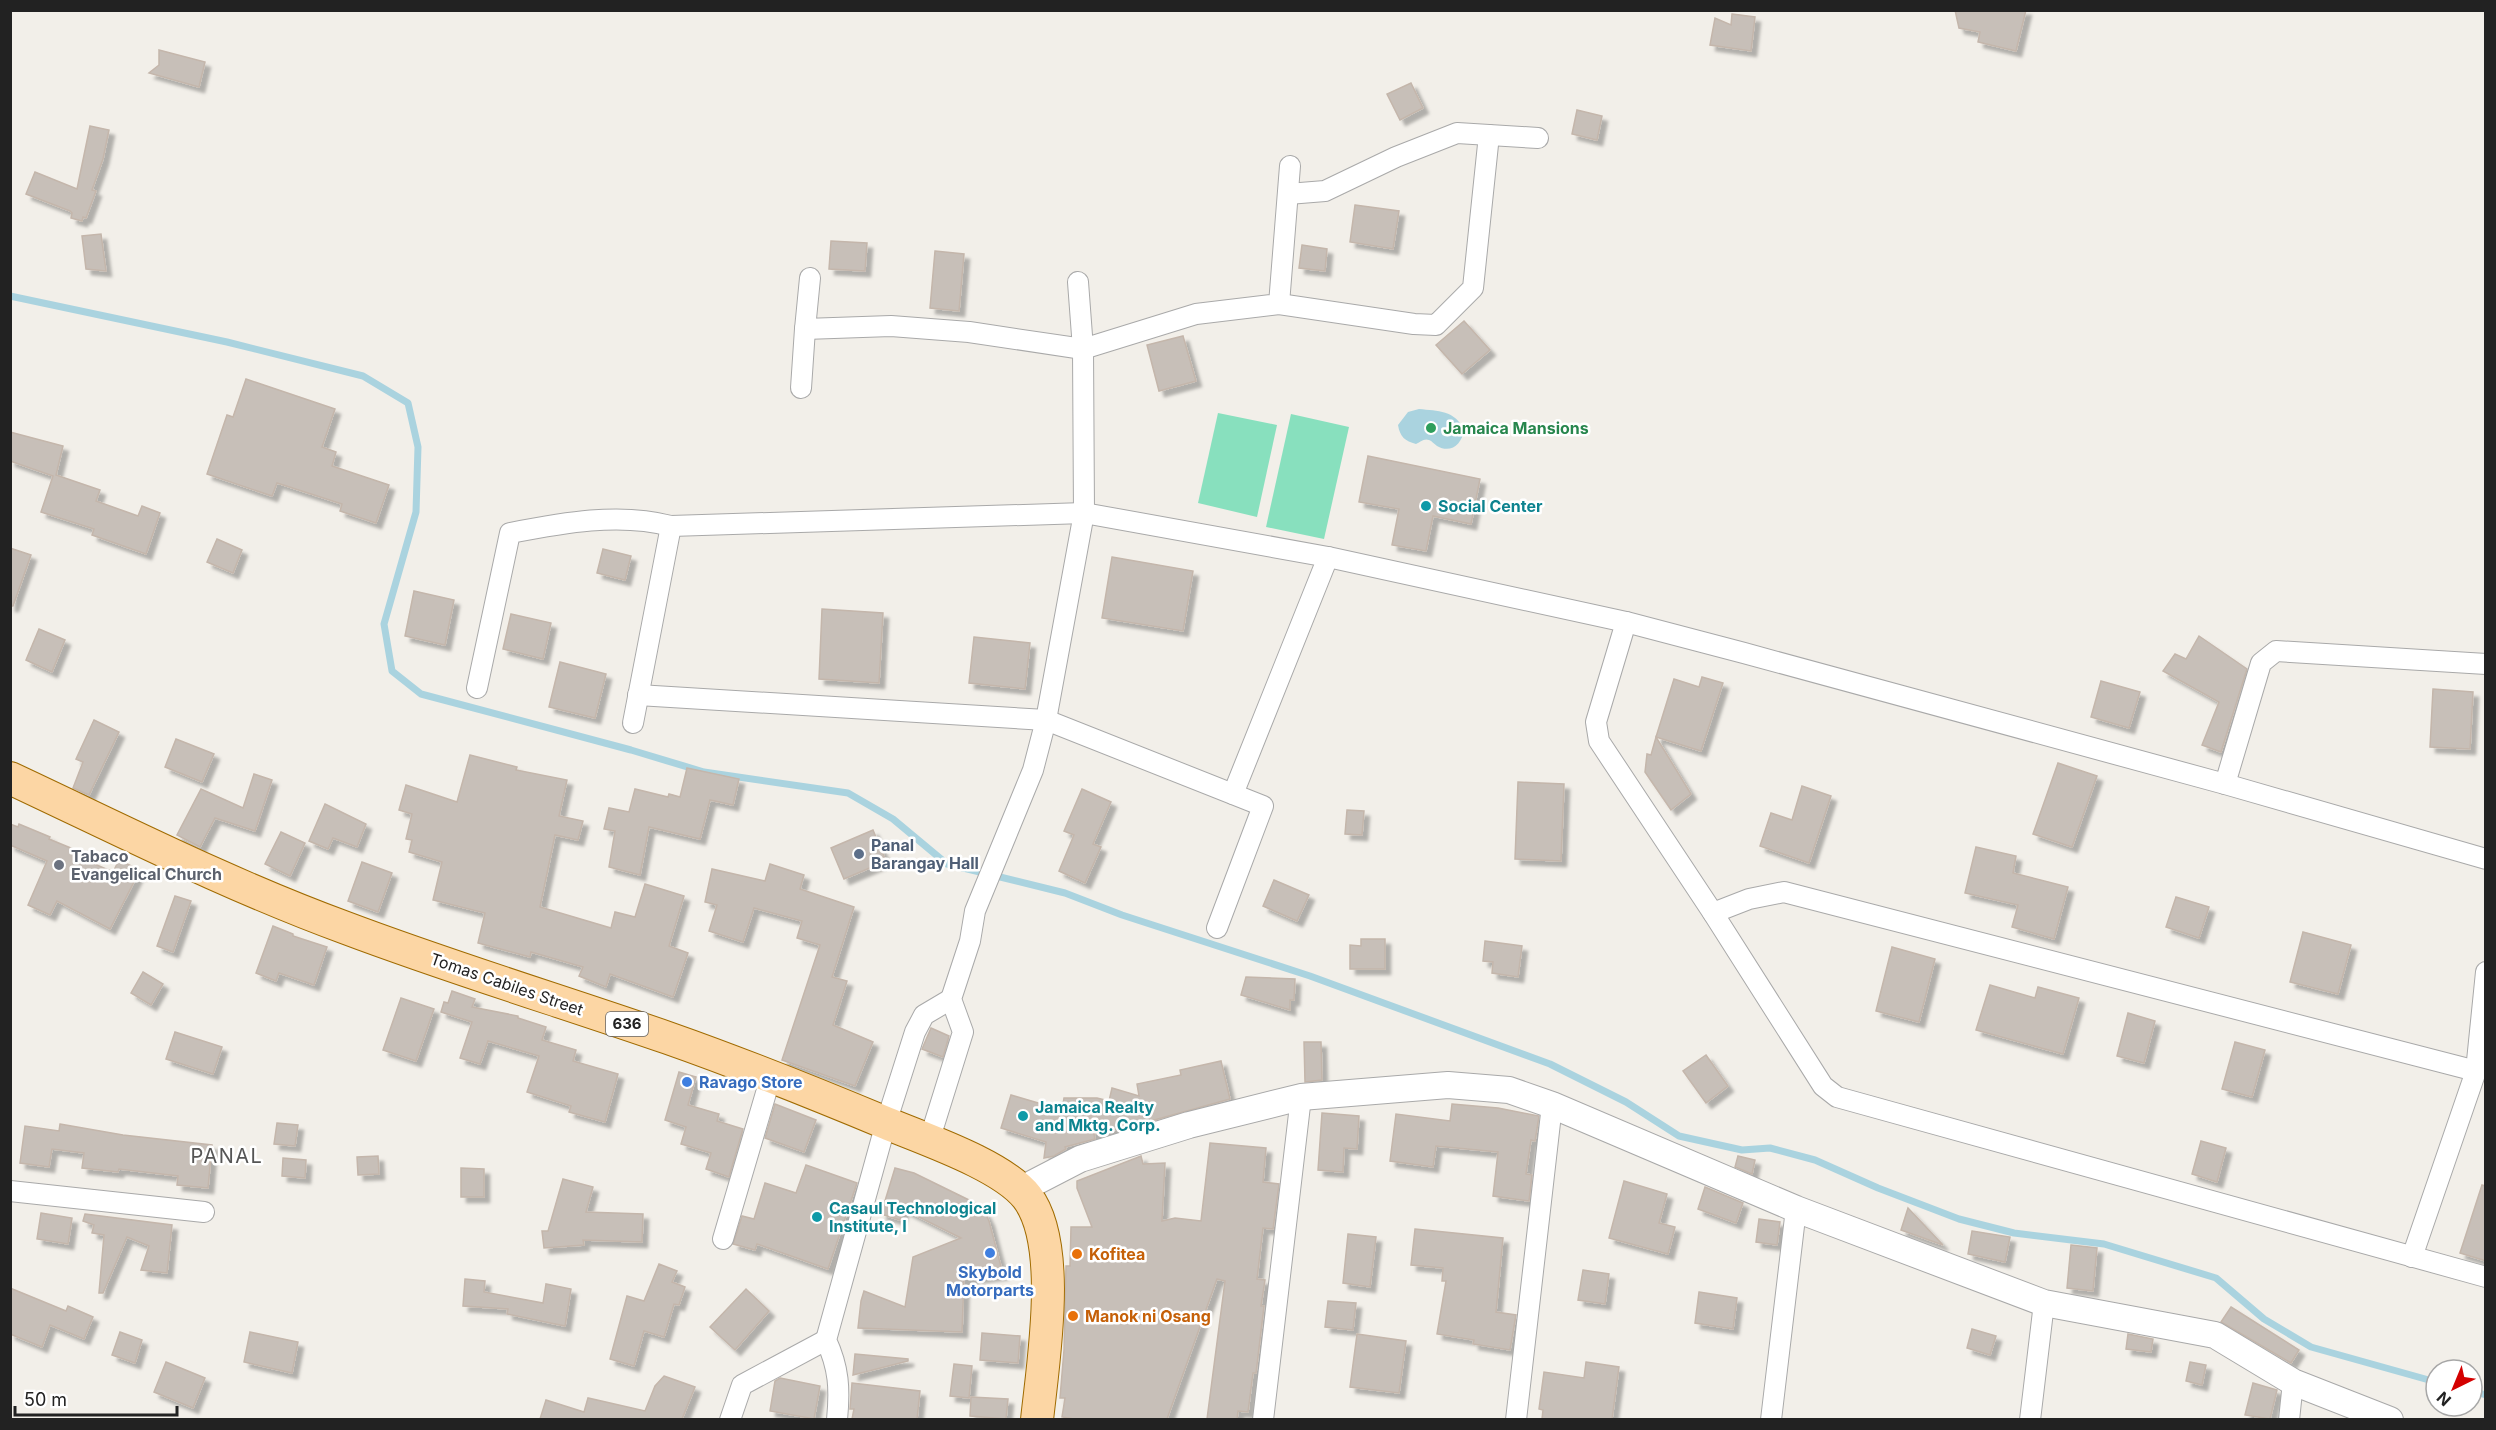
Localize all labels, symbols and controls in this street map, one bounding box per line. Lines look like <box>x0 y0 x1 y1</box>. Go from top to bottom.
place label: Jamaica Mansions <box>1443 418 1589 438</box>
marker: Jamaica Mansions <box>1424 421 1438 435</box>
place label: Social Center <box>1438 496 1543 516</box>
marker: Social Center <box>1419 499 1433 513</box>
place label: Panal Barangay Hall <box>871 835 979 873</box>
place label: Tabaco Evangelical Church <box>71 846 222 884</box>
marker: Panal Barangay Hall <box>852 847 866 861</box>
marker: Tabaco Evangelical Church <box>52 858 66 872</box>
street label: Tomas Cabiles Street <box>428 948 586 1020</box>
road number: 636 <box>606 1012 648 1036</box>
place label: Ravago Store <box>699 1072 803 1092</box>
marker: Ravago Store <box>680 1075 694 1089</box>
place label: Jamaica Realty and Mktg. Corp. <box>1035 1097 1160 1135</box>
marker: Jamaica Realty and Mktg. Corp. <box>1016 1109 1030 1123</box>
district label: PANAL <box>191 1144 263 1168</box>
place label: Casaul Technological Institute, I <box>829 1198 996 1236</box>
marker: Casaul Technological Institute, I <box>810 1210 824 1224</box>
place label: Kofitea <box>1089 1244 1145 1264</box>
marker: Skybold Motorparts <box>983 1246 997 1260</box>
marker: Kofitea <box>1070 1247 1084 1261</box>
place label: Skybold Motorparts <box>946 1262 1034 1300</box>
place label: Manok ni Osang <box>1085 1306 1211 1326</box>
marker: Manok ni Osang <box>1066 1309 1080 1323</box>
north arrow <box>2424 1358 2484 1418</box>
scale bar <box>15 1379 177 1417</box>
text: N <box>2432 1387 2455 1410</box>
text: 50 m <box>24 1389 67 1410</box>

